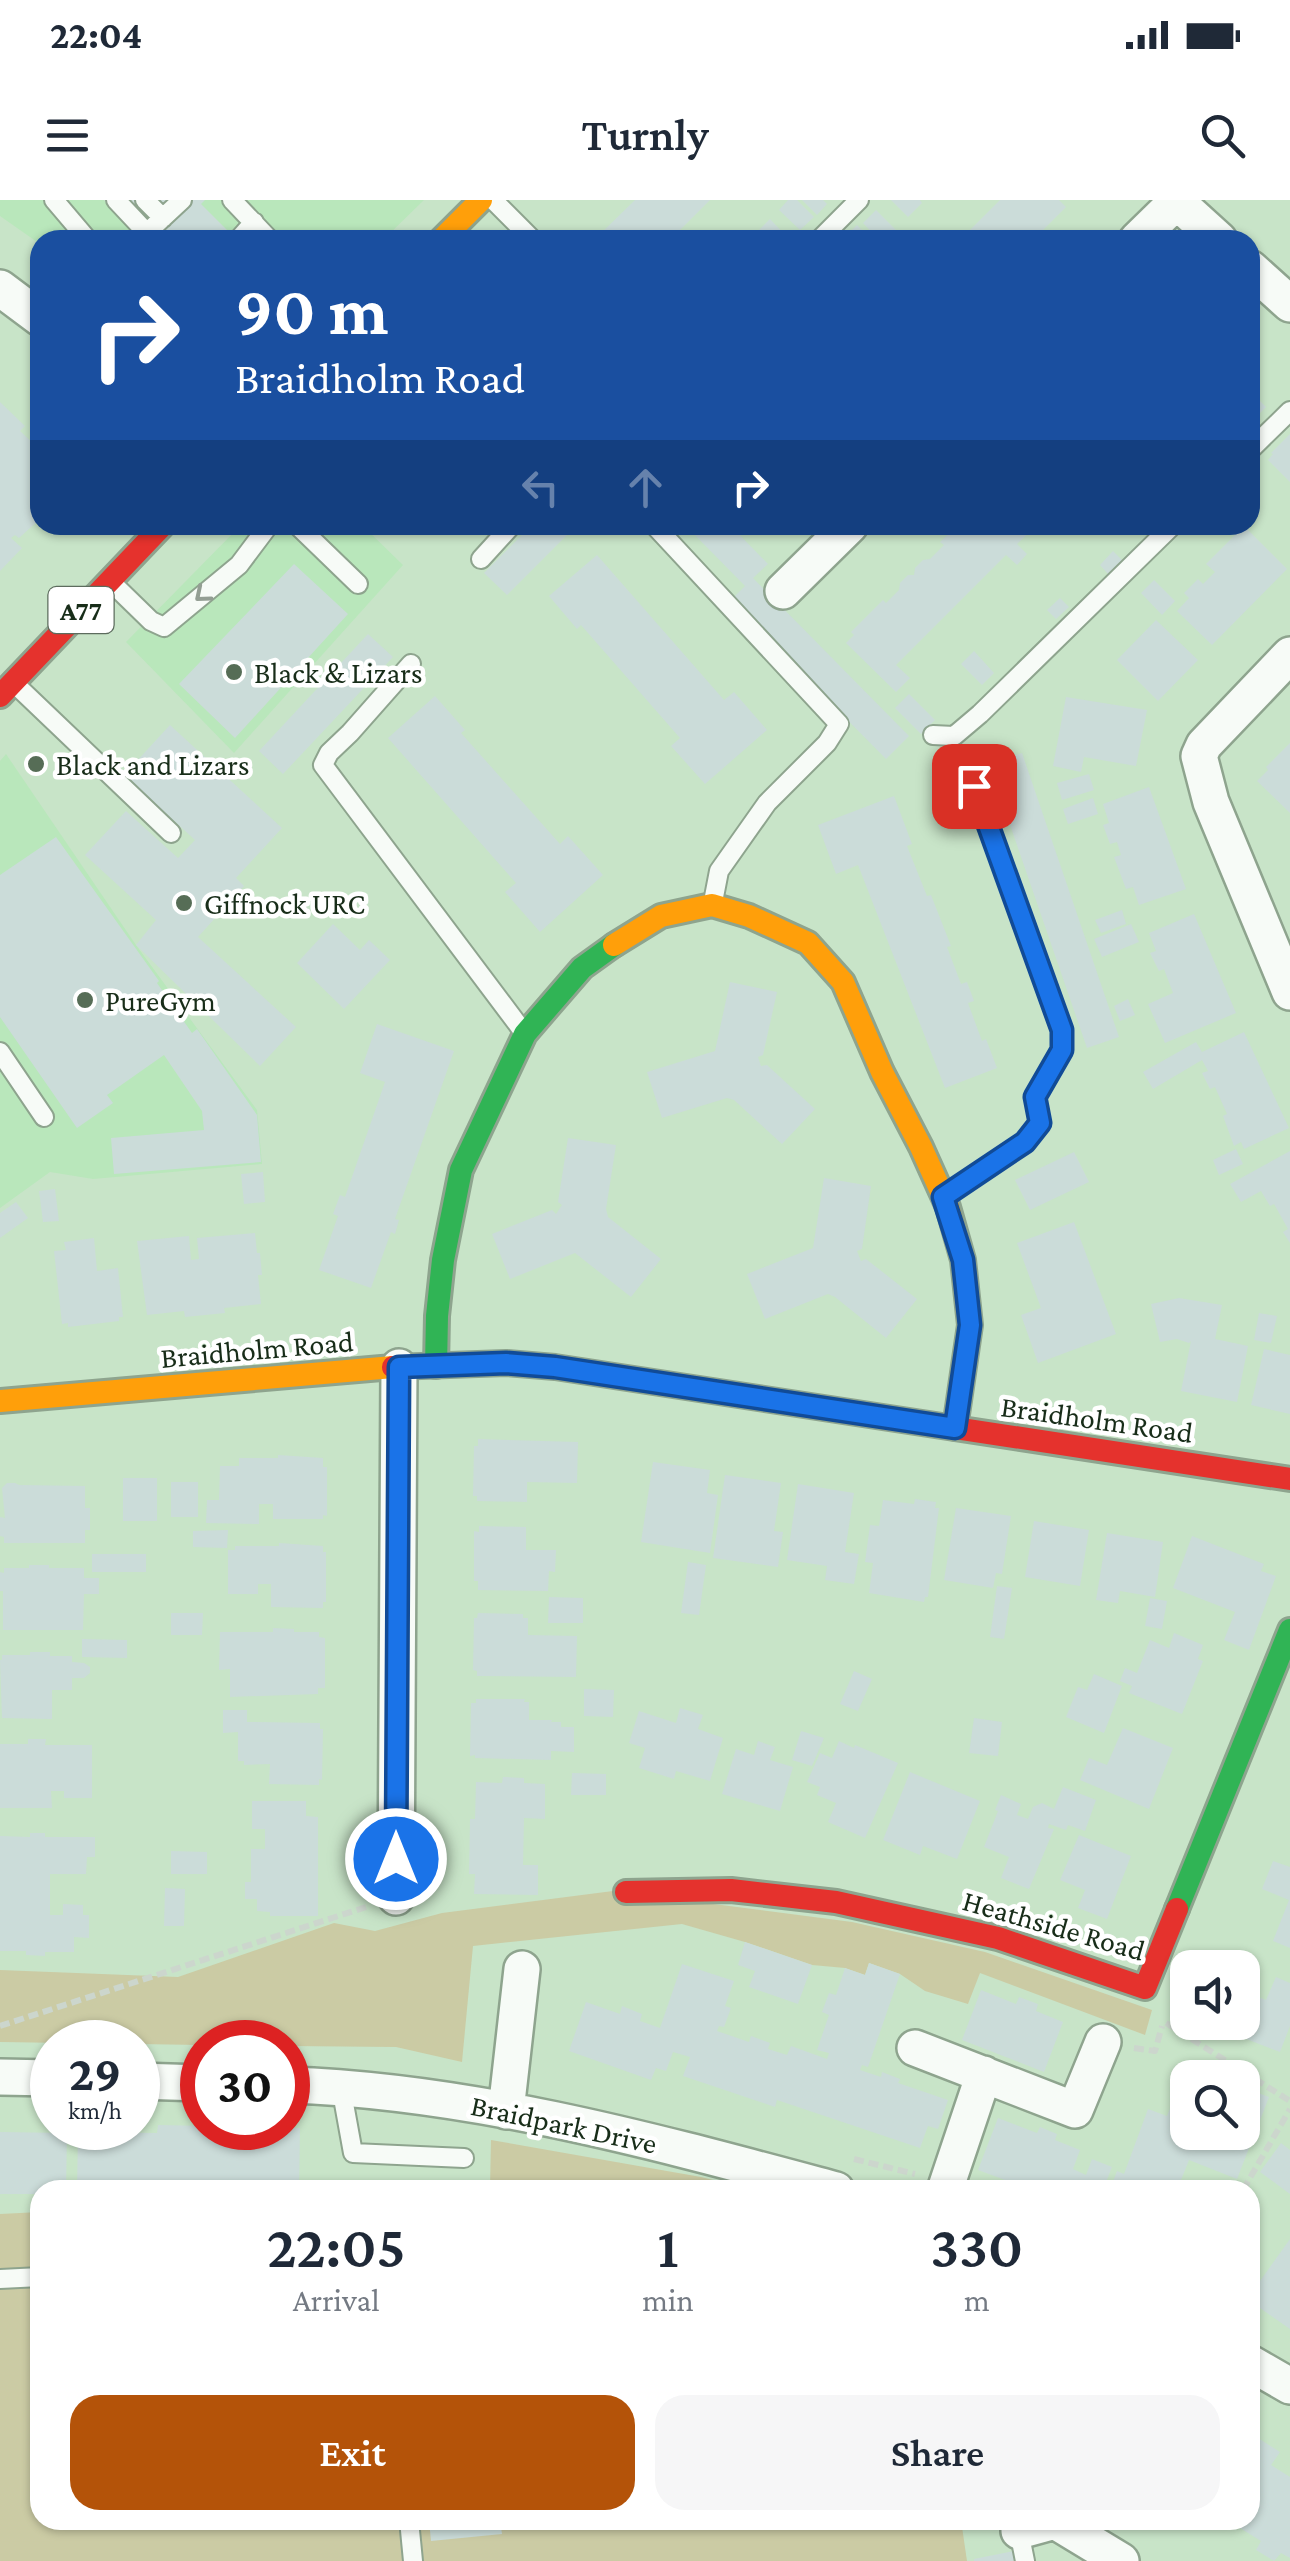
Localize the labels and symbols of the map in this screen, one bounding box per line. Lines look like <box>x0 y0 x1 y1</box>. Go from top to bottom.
one-way arrow <box>196 584 214 602</box>
road number: A77 <box>48 587 114 633</box>
place label: Black & Lizars <box>254 656 423 689</box>
marker: Black & Lizars <box>223 661 245 683</box>
pin <box>932 744 1017 829</box>
place label: Black and Lizars <box>56 748 250 781</box>
marker: Black and Lizars <box>25 753 47 775</box>
place label: Giffnock URC <box>204 887 365 920</box>
marker: Giffnock URC <box>173 892 195 914</box>
place label: PureGym <box>105 984 216 1018</box>
marker: PureGym <box>74 989 96 1011</box>
street label: Braidholm Road <box>159 1324 355 1374</box>
street label: Braidholm Road <box>999 1389 1195 1449</box>
position arrow <box>344 1807 448 1911</box>
street label: Heathside Road <box>959 1883 1149 1967</box>
speed limit sign: 30 <box>180 2020 310 2150</box>
street label: Braidpark Drive <box>468 2088 660 2161</box>

